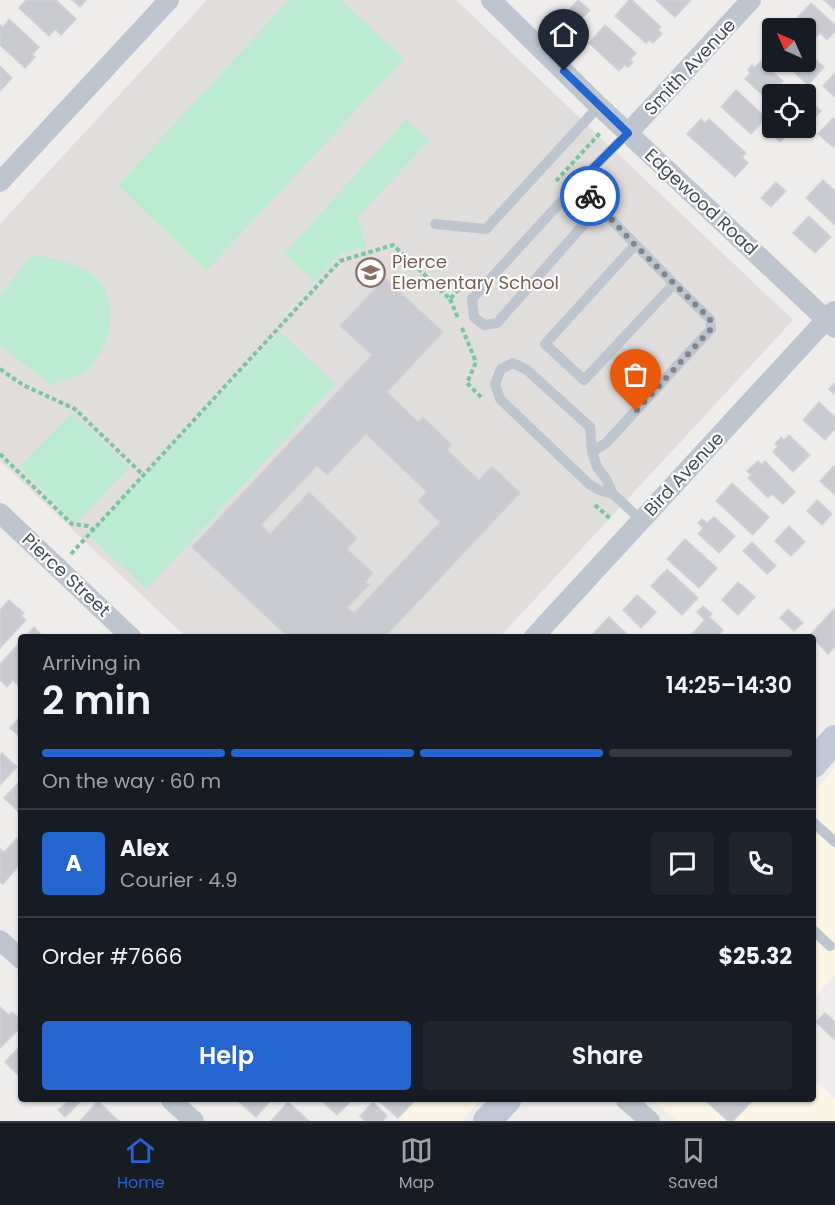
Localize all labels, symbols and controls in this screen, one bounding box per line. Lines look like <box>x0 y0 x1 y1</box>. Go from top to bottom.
pin <box>538 9 589 71</box>
street label: Smith Avenue <box>638 13 741 121</box>
icon: home <box>547 18 580 51</box>
north arrow <box>762 18 816 72</box>
map controls <box>762 18 816 138</box>
button: locate <box>762 84 816 138</box>
street label: Edgewood Road <box>639 143 763 261</box>
courier <box>560 166 620 226</box>
icon: bike <box>574 180 607 213</box>
place label: Pierce Elementary School <box>392 249 559 295</box>
school or university icon: Pierce Elementary School <box>355 256 387 288</box>
pin <box>610 349 661 411</box>
icon: bag <box>619 358 652 391</box>
street label: Bird Avenue <box>638 426 729 521</box>
street label: Pierce Street <box>17 527 116 622</box>
text: Arriving in <box>42 649 141 677</box>
text: 14:25–14:30 <box>666 670 792 701</box>
text: 2 min <box>42 673 151 728</box>
text: On the way · 60 m <box>42 767 221 795</box>
button: chat <box>651 832 714 895</box>
button: phone <box>729 832 792 895</box>
text: Alex <box>120 833 169 864</box>
text: A <box>65 848 82 879</box>
text: Courier · 4.9 <box>120 866 238 894</box>
text: Order #7666 <box>42 941 183 972</box>
text: $25.32 <box>719 941 792 972</box>
button: Help <box>42 1021 411 1090</box>
button: Share <box>423 1021 792 1090</box>
tab: Home <box>117 1134 165 1195</box>
tab: Map <box>399 1134 434 1195</box>
tab: Saved <box>668 1134 718 1195</box>

